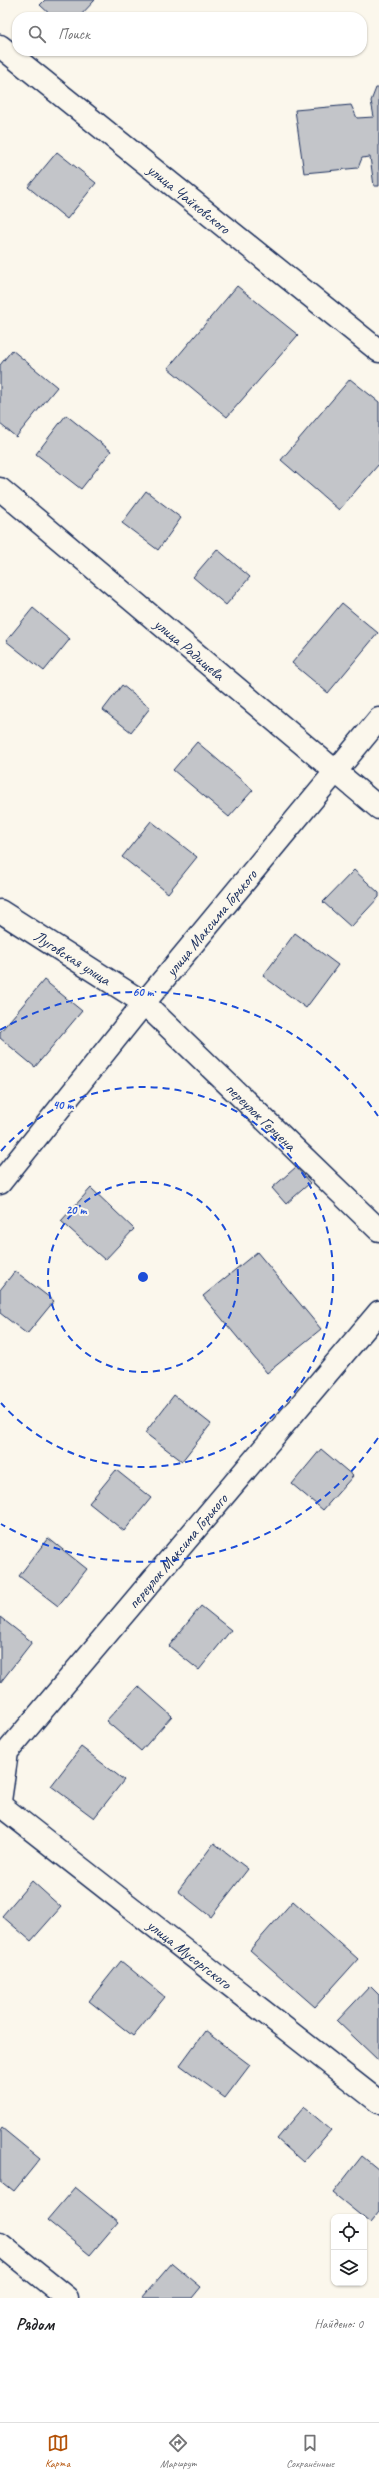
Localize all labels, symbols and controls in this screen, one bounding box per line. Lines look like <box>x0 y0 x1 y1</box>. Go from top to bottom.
search box <box>12 12 367 56</box>
icon: search <box>26 23 48 45</box>
text: Поиск <box>58 25 90 44</box>
street label: улица Чайковского <box>142 159 235 239</box>
street label: улица Радищева <box>149 614 229 685</box>
street label: улица Максима Горького <box>161 865 262 981</box>
street label: Луговская улица <box>30 926 115 991</box>
text: 60 m <box>133 984 155 1000</box>
street label: переулок Герцена <box>221 1079 301 1156</box>
text: 40 m <box>53 1097 74 1113</box>
text: 20 m <box>66 1202 87 1218</box>
centre of rings <box>136 1270 150 1284</box>
street label: переулок Максима Горького <box>124 1489 233 1613</box>
street label: улица Мусоргского <box>142 1915 236 1994</box>
map controls <box>331 2214 367 2286</box>
button: locate <box>331 2214 367 2250</box>
button: layers <box>331 2250 367 2286</box>
text: Рядом <box>16 2314 54 2335</box>
text: Найдено: 0 <box>315 2316 363 2332</box>
tab: Карта <box>45 2432 70 2470</box>
tab: Маршрут <box>160 2432 196 2470</box>
tab: Сохранённые <box>286 2432 334 2470</box>

